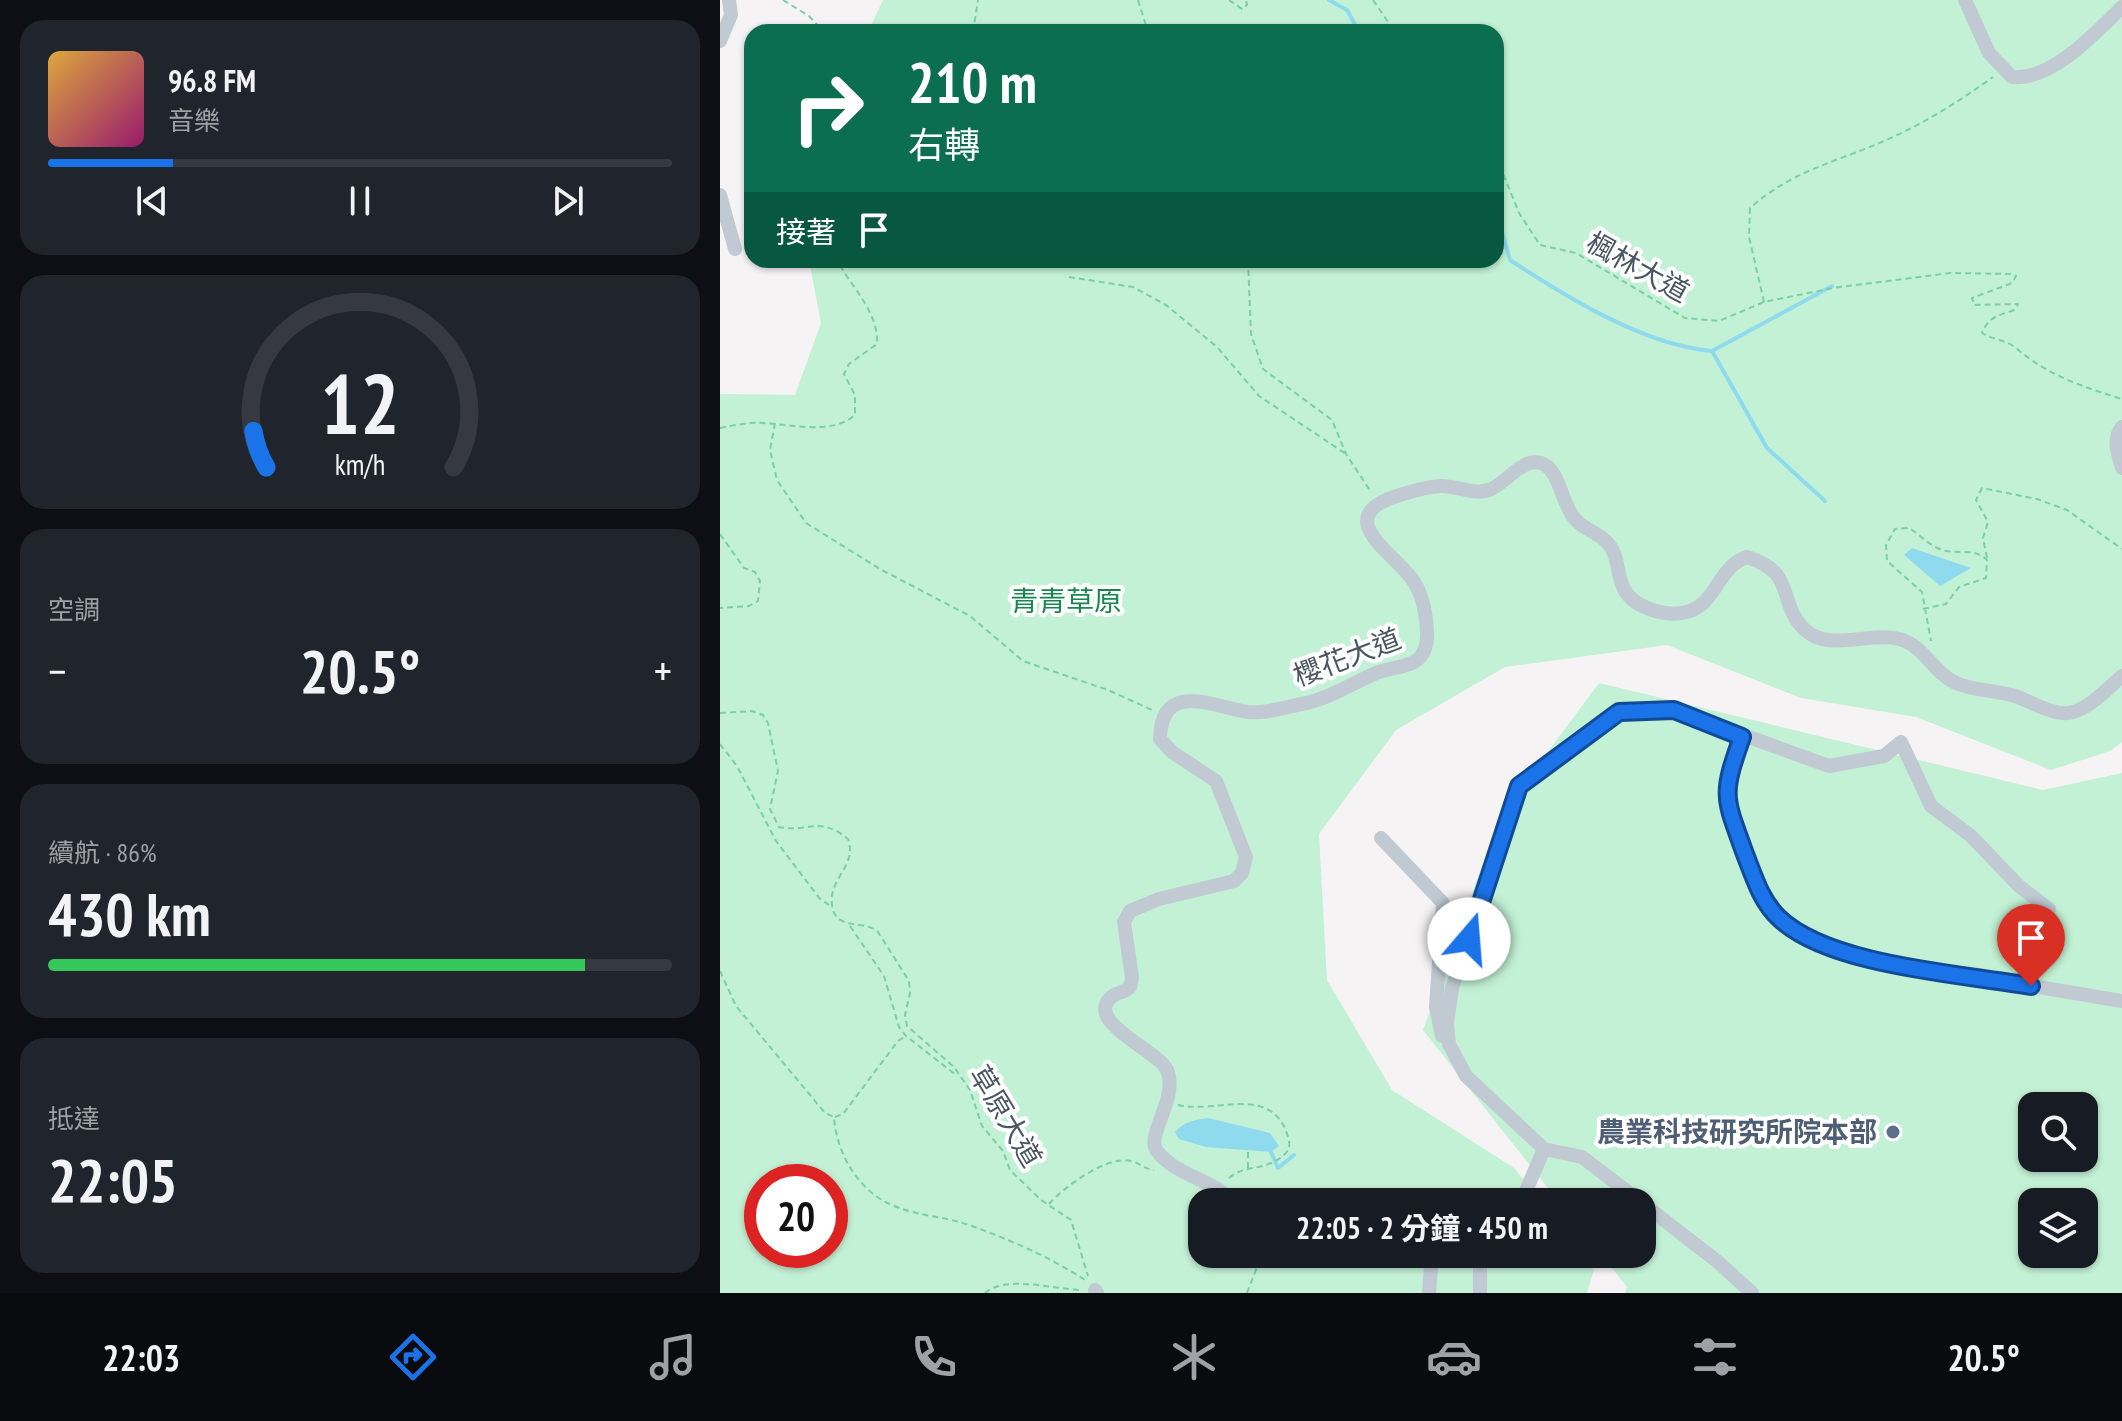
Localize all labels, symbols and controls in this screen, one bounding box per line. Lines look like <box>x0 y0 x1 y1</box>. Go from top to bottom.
text: 210 m <box>908 46 1037 118</box>
icon: right <box>776 56 880 160</box>
text: 96.8 FM <box>168 61 256 100</box>
text: 音樂 <box>168 104 220 137</box>
text: 右轉 <box>908 121 980 168</box>
icon: previous <box>130 179 174 223</box>
icon: pause <box>338 179 382 223</box>
icon: next <box>546 179 590 223</box>
icon: arrive <box>852 208 896 252</box>
text: 接著 <box>776 212 836 251</box>
street label: 楓林大道 <box>1580 223 1696 310</box>
text: 12 <box>320 348 400 456</box>
text: km/h <box>335 446 385 483</box>
park label: 青青草原 <box>1010 582 1122 619</box>
text: 空調 <box>48 593 100 626</box>
street label: 櫻花大道 <box>1288 619 1406 694</box>
text: 20.5° <box>300 632 420 710</box>
text: − <box>48 642 66 699</box>
text: + <box>654 642 672 699</box>
text: 續航 · 86% <box>48 836 157 869</box>
text: 430 km <box>48 875 211 953</box>
position arrow <box>1427 897 1511 981</box>
pin <box>1997 904 2065 986</box>
icon: arrive <box>2009 916 2053 960</box>
street label: 草原大道 <box>962 1058 1051 1173</box>
map controls <box>2018 1092 2098 1268</box>
button: search <box>2018 1092 2098 1172</box>
text: 抵達 <box>48 1102 100 1135</box>
place label: 農業科技研究所院本部 <box>1597 1113 1877 1150</box>
marker: 農業科技研究所院本部 <box>1884 1123 1902 1141</box>
text: 22:05 <box>48 1141 178 1219</box>
speed limit sign: 20 <box>744 1164 848 1268</box>
button: layers <box>2018 1188 2098 1268</box>
text: 22:05 · 2 分鐘 · 450 m <box>1296 1208 1548 1247</box>
icon: directions <box>385 1329 441 1385</box>
icon: music <box>645 1329 701 1385</box>
icon: phone <box>906 1329 962 1385</box>
icon: climate <box>1166 1329 1222 1385</box>
icon: car <box>1426 1329 1482 1385</box>
icon: filters <box>1687 1329 1743 1385</box>
text: 22:03 <box>102 1334 180 1381</box>
text: 20.5° <box>1947 1334 2020 1381</box>

